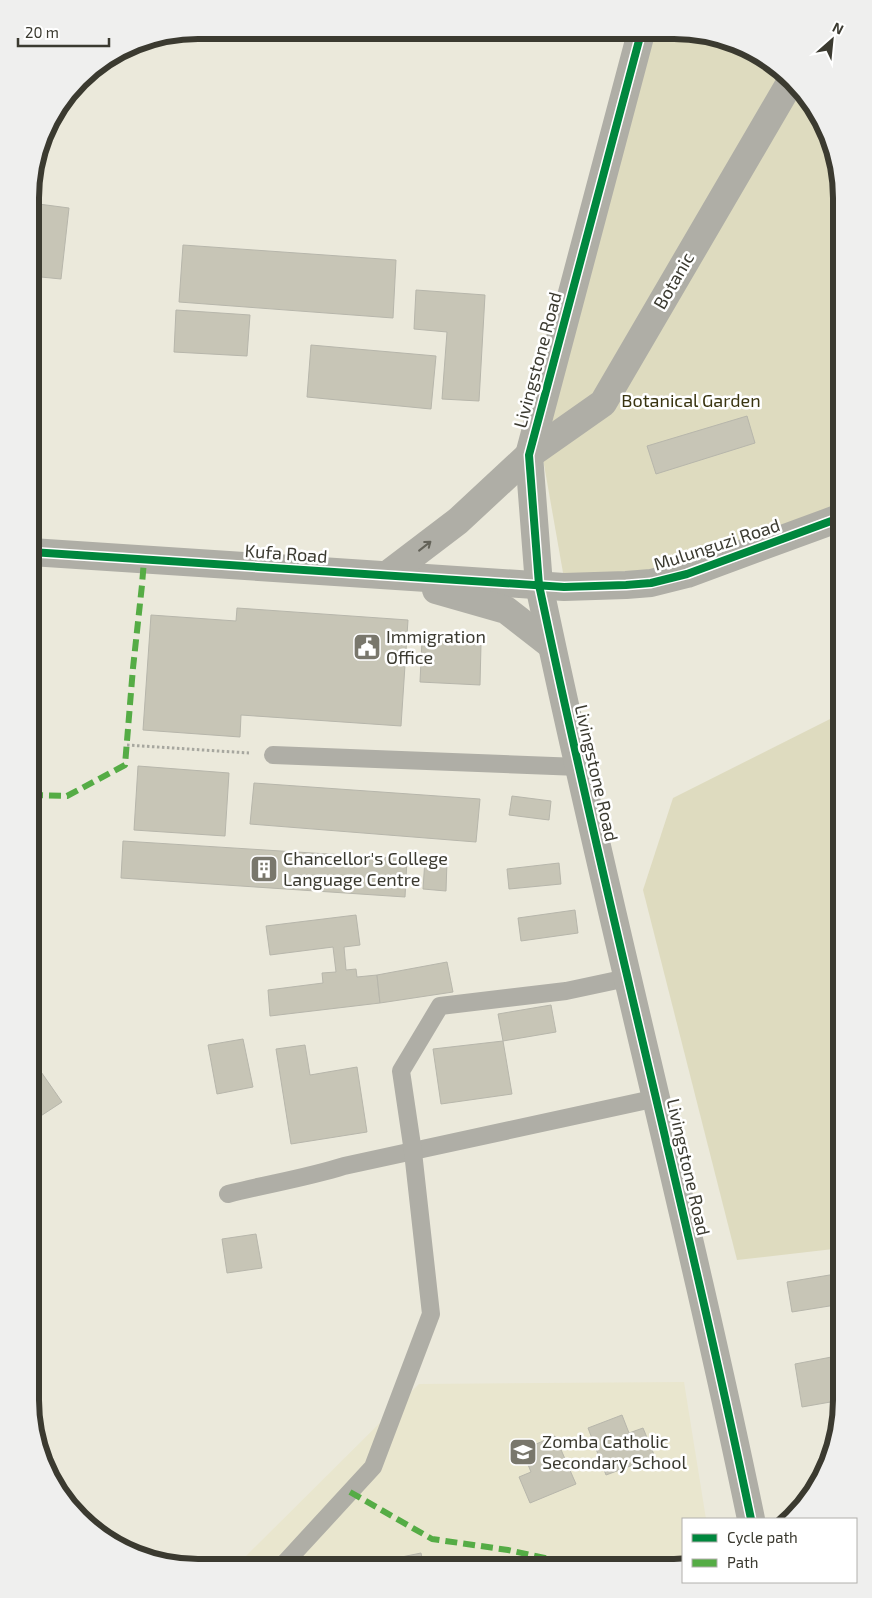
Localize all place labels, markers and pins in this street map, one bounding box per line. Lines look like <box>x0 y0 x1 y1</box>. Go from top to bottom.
place label: Immigration Office <box>386 625 486 668</box>
public building icon: Immigration Office <box>352 632 382 662</box>
place label: Chancellor's College Language Centre <box>283 847 448 890</box>
building icon: Chancellor's College Language Centre <box>249 854 279 884</box>
place label: Zomba Catholic Secondary School <box>542 1430 687 1473</box>
school or university icon: Zomba Catholic Secondary School <box>508 1437 538 1467</box>

